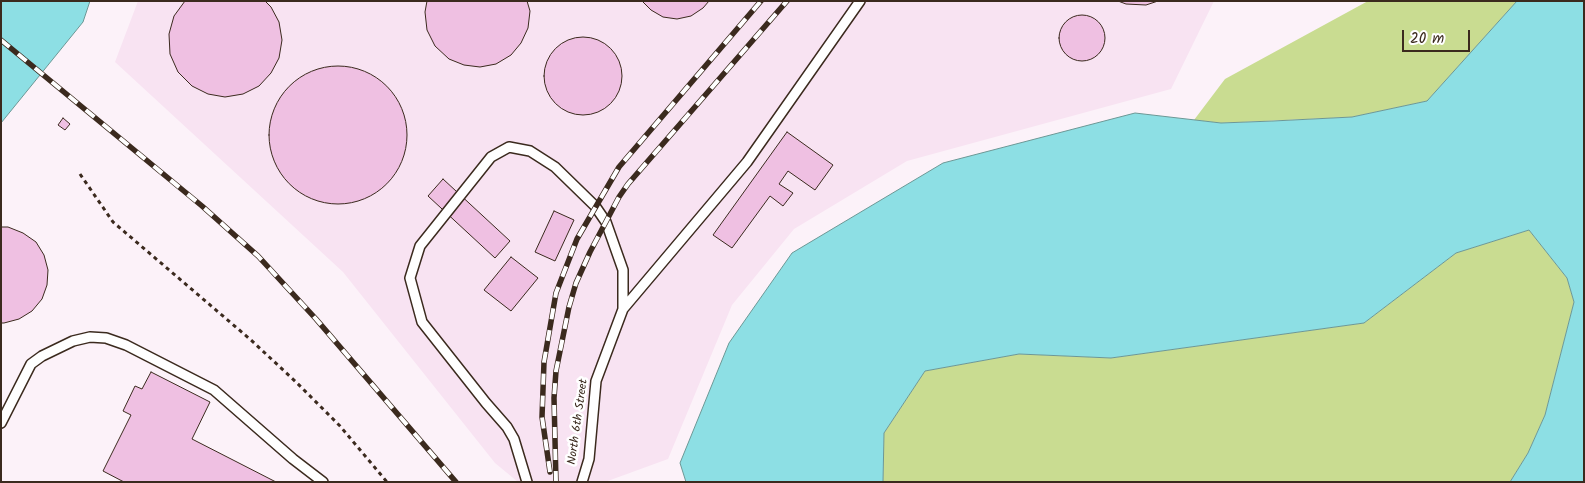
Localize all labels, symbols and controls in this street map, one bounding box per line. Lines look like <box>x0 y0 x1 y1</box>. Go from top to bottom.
scale bar <box>1405 20 1472 52</box>
text: 20 m <box>1410 27 1444 51</box>
street label: North 6th Street <box>566 378 592 466</box>

